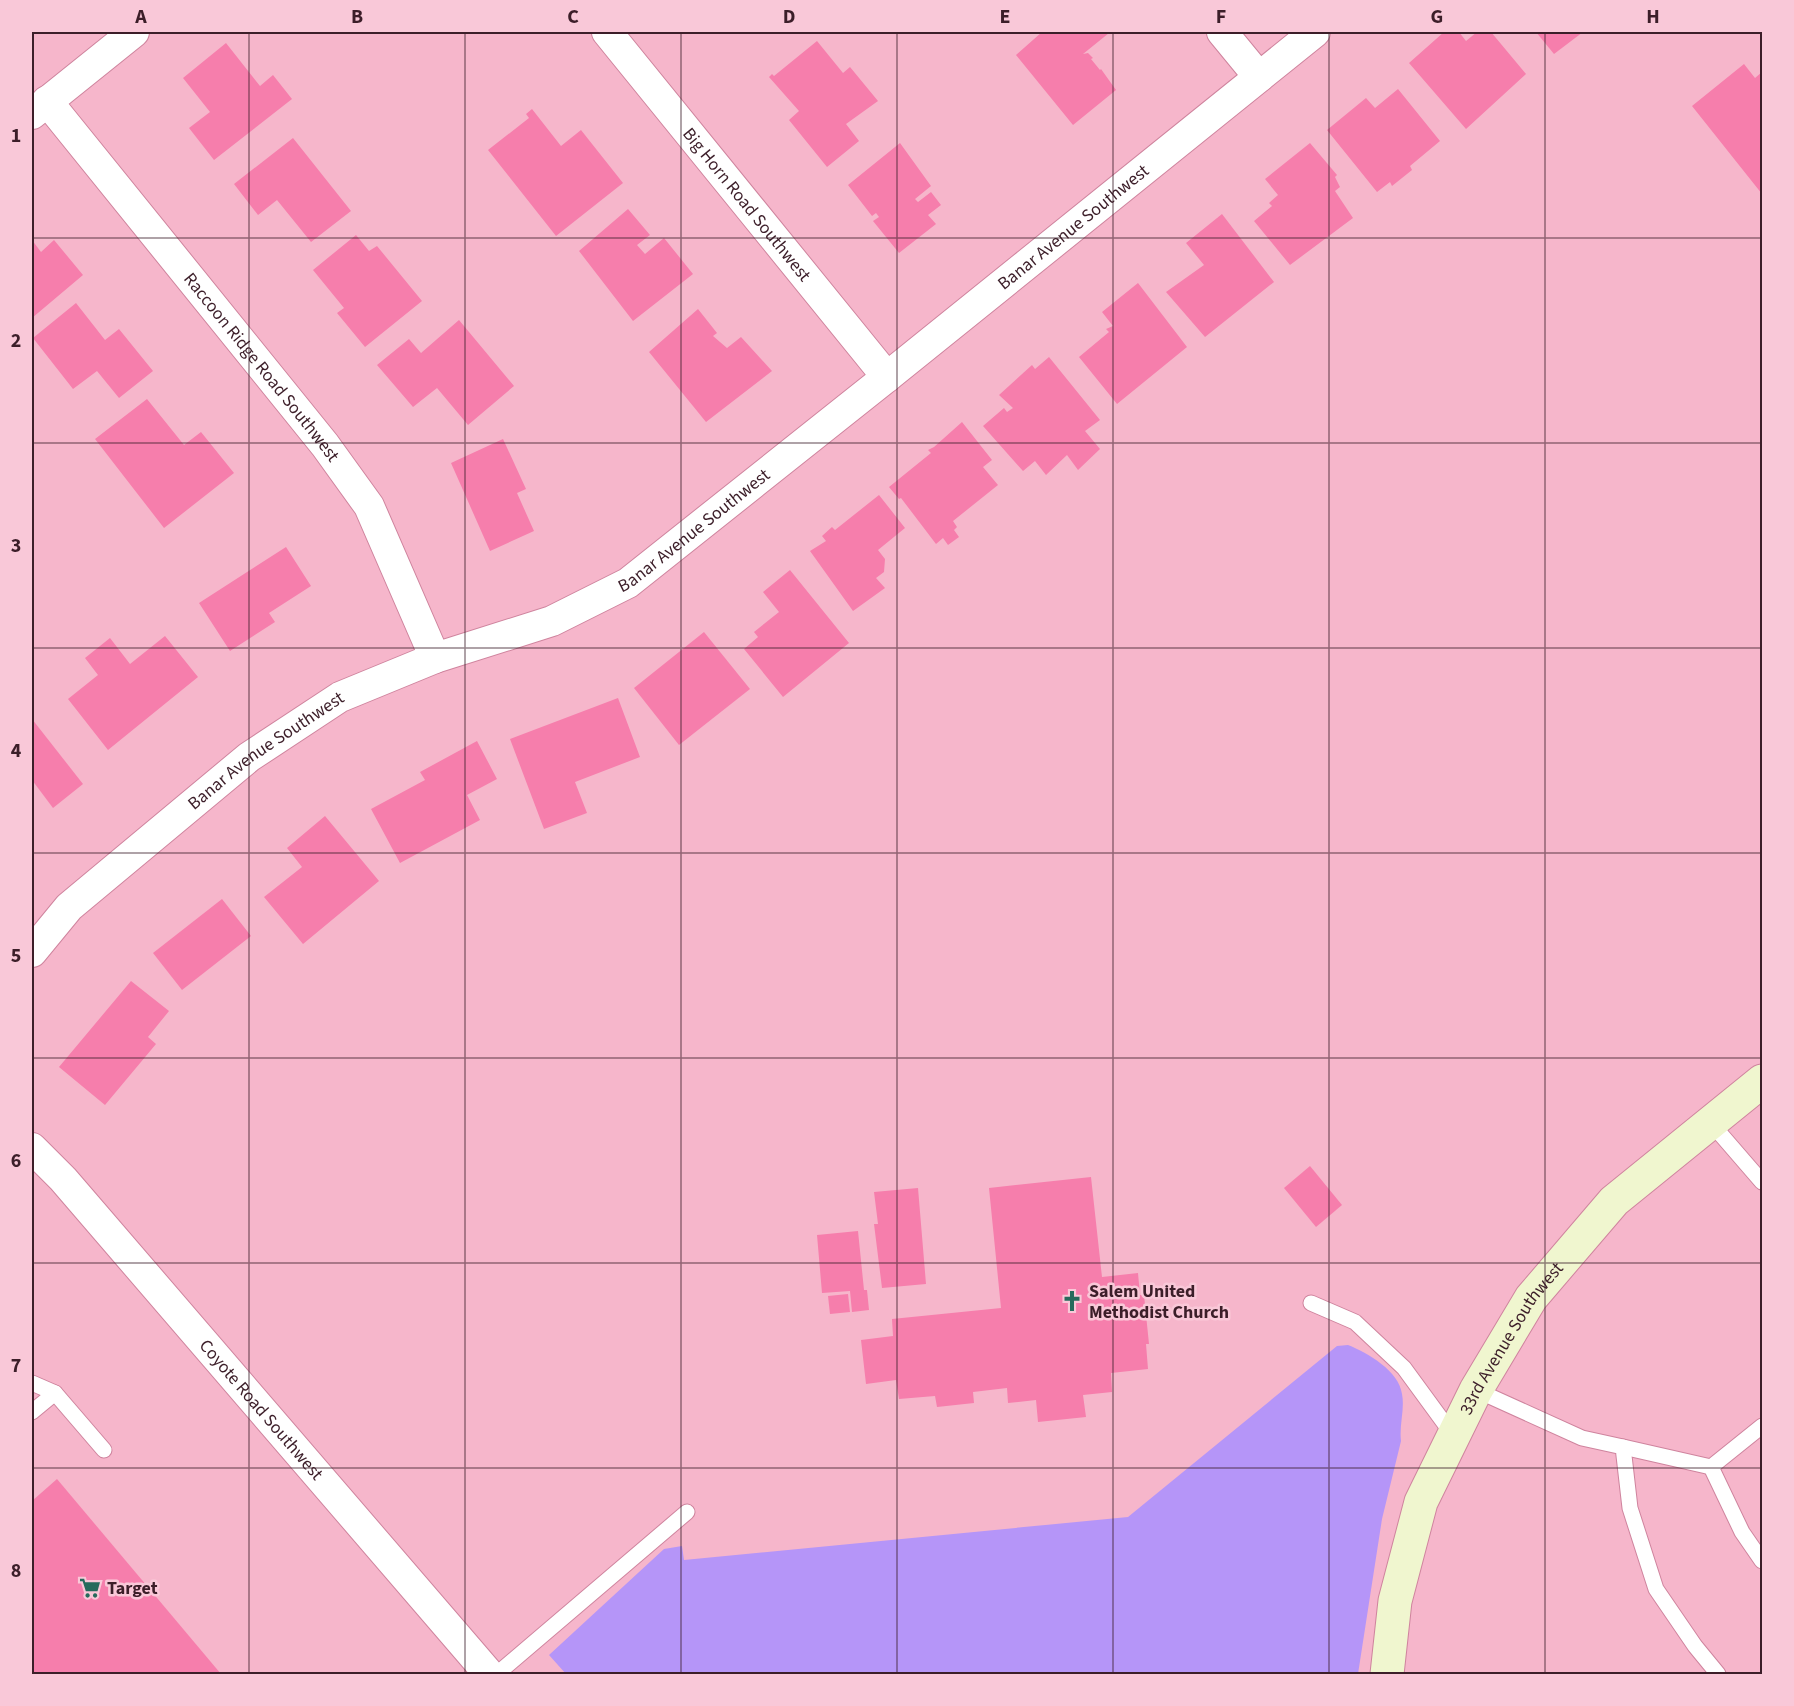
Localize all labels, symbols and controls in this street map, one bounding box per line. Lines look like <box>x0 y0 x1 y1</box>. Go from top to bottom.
text: A <box>134 3 147 31</box>
text: B <box>351 3 363 31</box>
text: C <box>567 3 579 31</box>
text: D <box>783 3 795 31</box>
text: E <box>1000 3 1010 31</box>
text: F <box>1216 3 1226 31</box>
text: G <box>1431 3 1443 31</box>
text: H <box>1646 3 1660 31</box>
text: 1 <box>11 122 21 150</box>
street label: Big Horn Road Southwest <box>677 122 817 287</box>
street label: Banar Avenue Southwest <box>992 158 1154 296</box>
street label: Raccoon Ridge Road Southwest <box>178 267 346 467</box>
text: 2 <box>11 327 21 355</box>
street label: Banar Avenue Southwest <box>614 462 775 599</box>
text: 3 <box>11 532 21 560</box>
street label: Banar Avenue Southwest <box>182 685 349 816</box>
text: 4 <box>11 737 22 765</box>
text: 5 <box>11 942 21 970</box>
text: 6 <box>11 1147 21 1175</box>
street label: 33rd Avenue Southwest <box>1453 1257 1569 1419</box>
place label: Salem United Methodist Church <box>1089 1279 1229 1325</box>
church icon: Salem United Methodist Church <box>1060 1289 1084 1313</box>
street label: Coyote Road Southwest <box>194 1334 329 1485</box>
text: 7 <box>11 1352 21 1380</box>
text: 8 <box>11 1557 21 1585</box>
supermarket icon: Target <box>78 1576 102 1600</box>
place label: Target <box>107 1576 158 1601</box>

